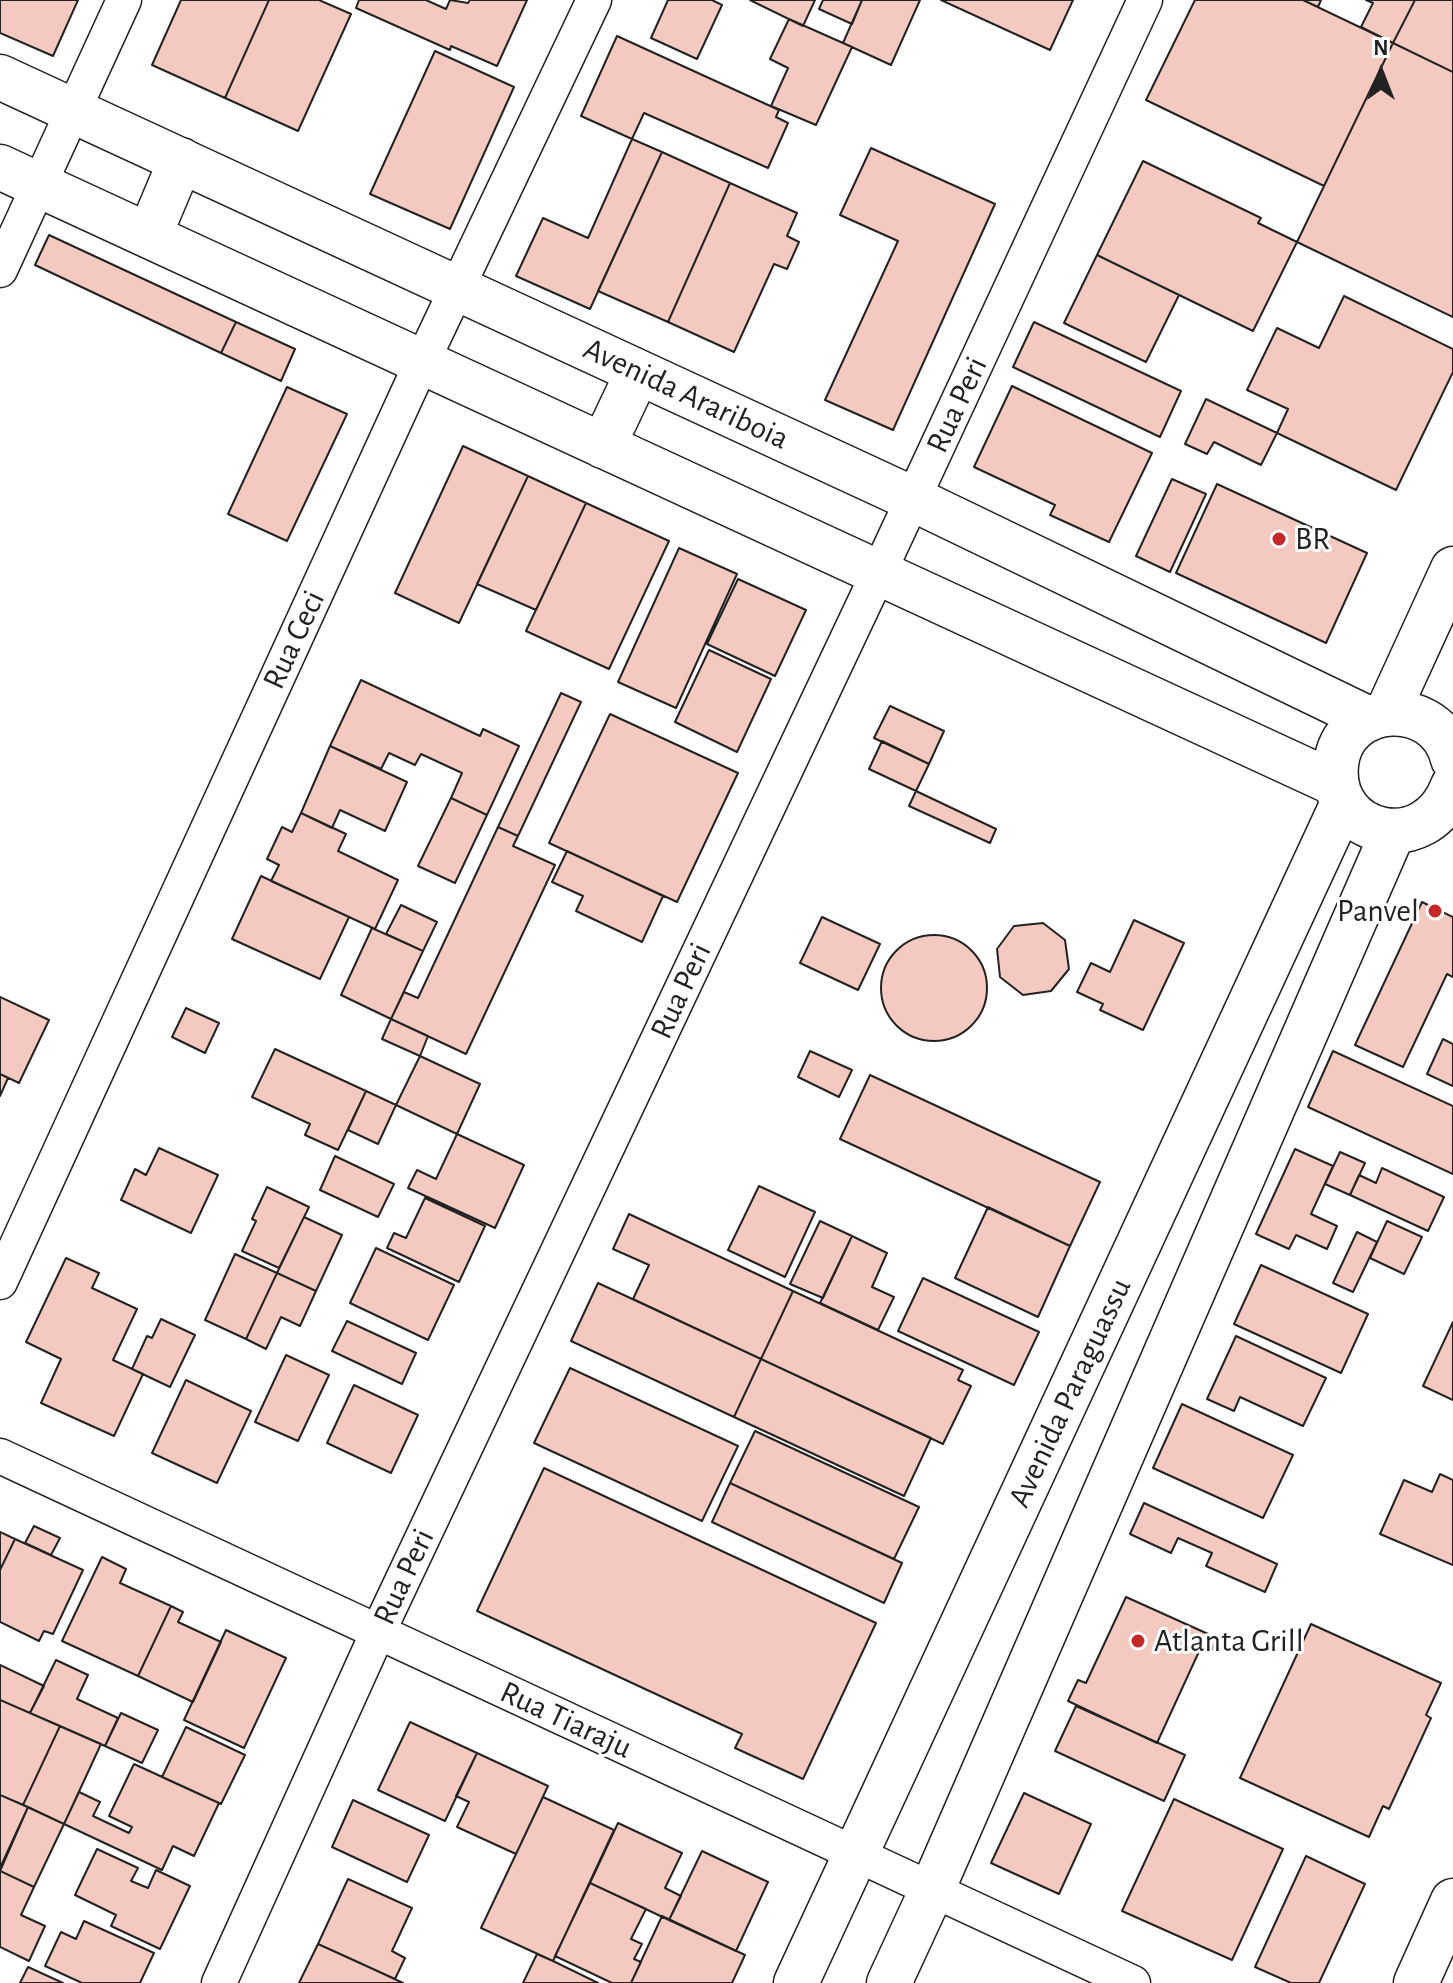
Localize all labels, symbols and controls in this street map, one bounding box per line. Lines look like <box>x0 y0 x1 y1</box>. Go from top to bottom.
north arrow <box>1341 32 1421 112</box>
text: N <box>1373 37 1389 59</box>
street label: Avenida Arariboia <box>577 330 795 458</box>
street label: Rua Peri <box>918 351 996 459</box>
place label: BR <box>1295 520 1330 558</box>
marker: BR <box>1270 530 1288 548</box>
street label: Rua Ceci <box>255 585 333 695</box>
place label: Panvel <box>1337 892 1419 930</box>
marker: Panvel <box>1426 902 1444 920</box>
street label: Rua Peri <box>642 937 720 1045</box>
street label: Avenida Paraguassu <box>1000 1272 1140 1514</box>
street label: Rua Peri <box>365 1523 443 1631</box>
place label: Atlanta Grill <box>1154 1622 1304 1660</box>
marker: Atlanta Grill <box>1129 1632 1147 1650</box>
street label: Rua Tiaraju <box>494 1673 638 1767</box>

